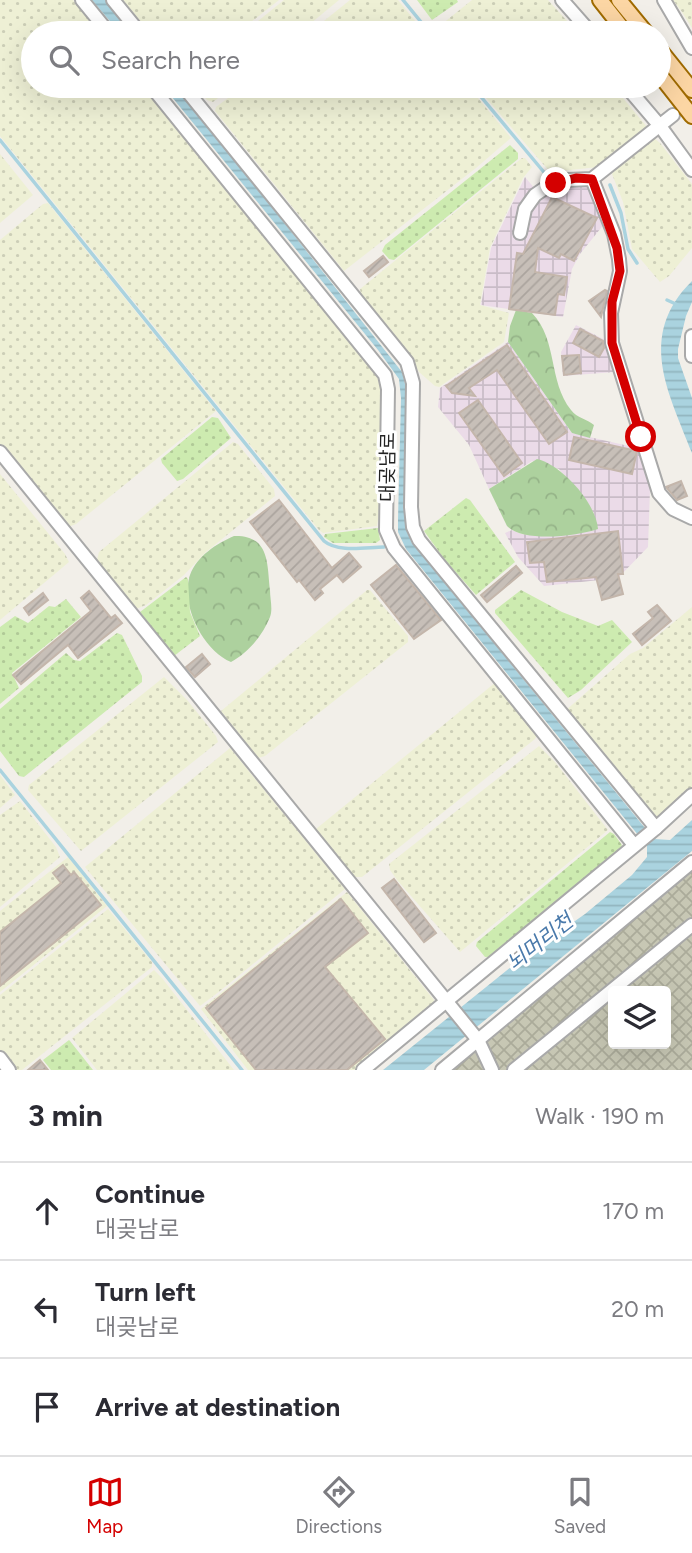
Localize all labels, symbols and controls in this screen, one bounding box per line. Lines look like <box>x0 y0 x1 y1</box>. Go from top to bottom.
search box <box>21 21 671 98</box>
icon: search <box>45 41 83 79</box>
text: Search here <box>101 44 240 76</box>
route end <box>540 167 571 198</box>
route start <box>625 421 656 452</box>
street label: 대곶남로 <box>375 432 400 502</box>
water label: 뇌머리천 <box>502 906 580 975</box>
map controls <box>608 986 671 1049</box>
button: layers <box>608 986 671 1049</box>
text: 3 min <box>28 1097 103 1134</box>
text: Walk · 190 m <box>535 1102 664 1130</box>
text: Continue <box>95 1178 205 1210</box>
icon: ahead <box>28 1192 66 1230</box>
text: 170 m <box>602 1197 664 1225</box>
text: 대곶남로 <box>95 1215 180 1243</box>
text: Turn left <box>95 1276 196 1308</box>
icon: left <box>28 1290 66 1328</box>
text: 20 m <box>611 1295 664 1323</box>
text: 대곶남로 <box>95 1313 180 1341</box>
icon: arrive <box>28 1388 66 1426</box>
text: Arrive at destination <box>95 1391 340 1423</box>
tab: Map <box>86 1473 124 1538</box>
tab: Directions <box>295 1473 382 1538</box>
tab: Saved <box>554 1473 606 1538</box>

